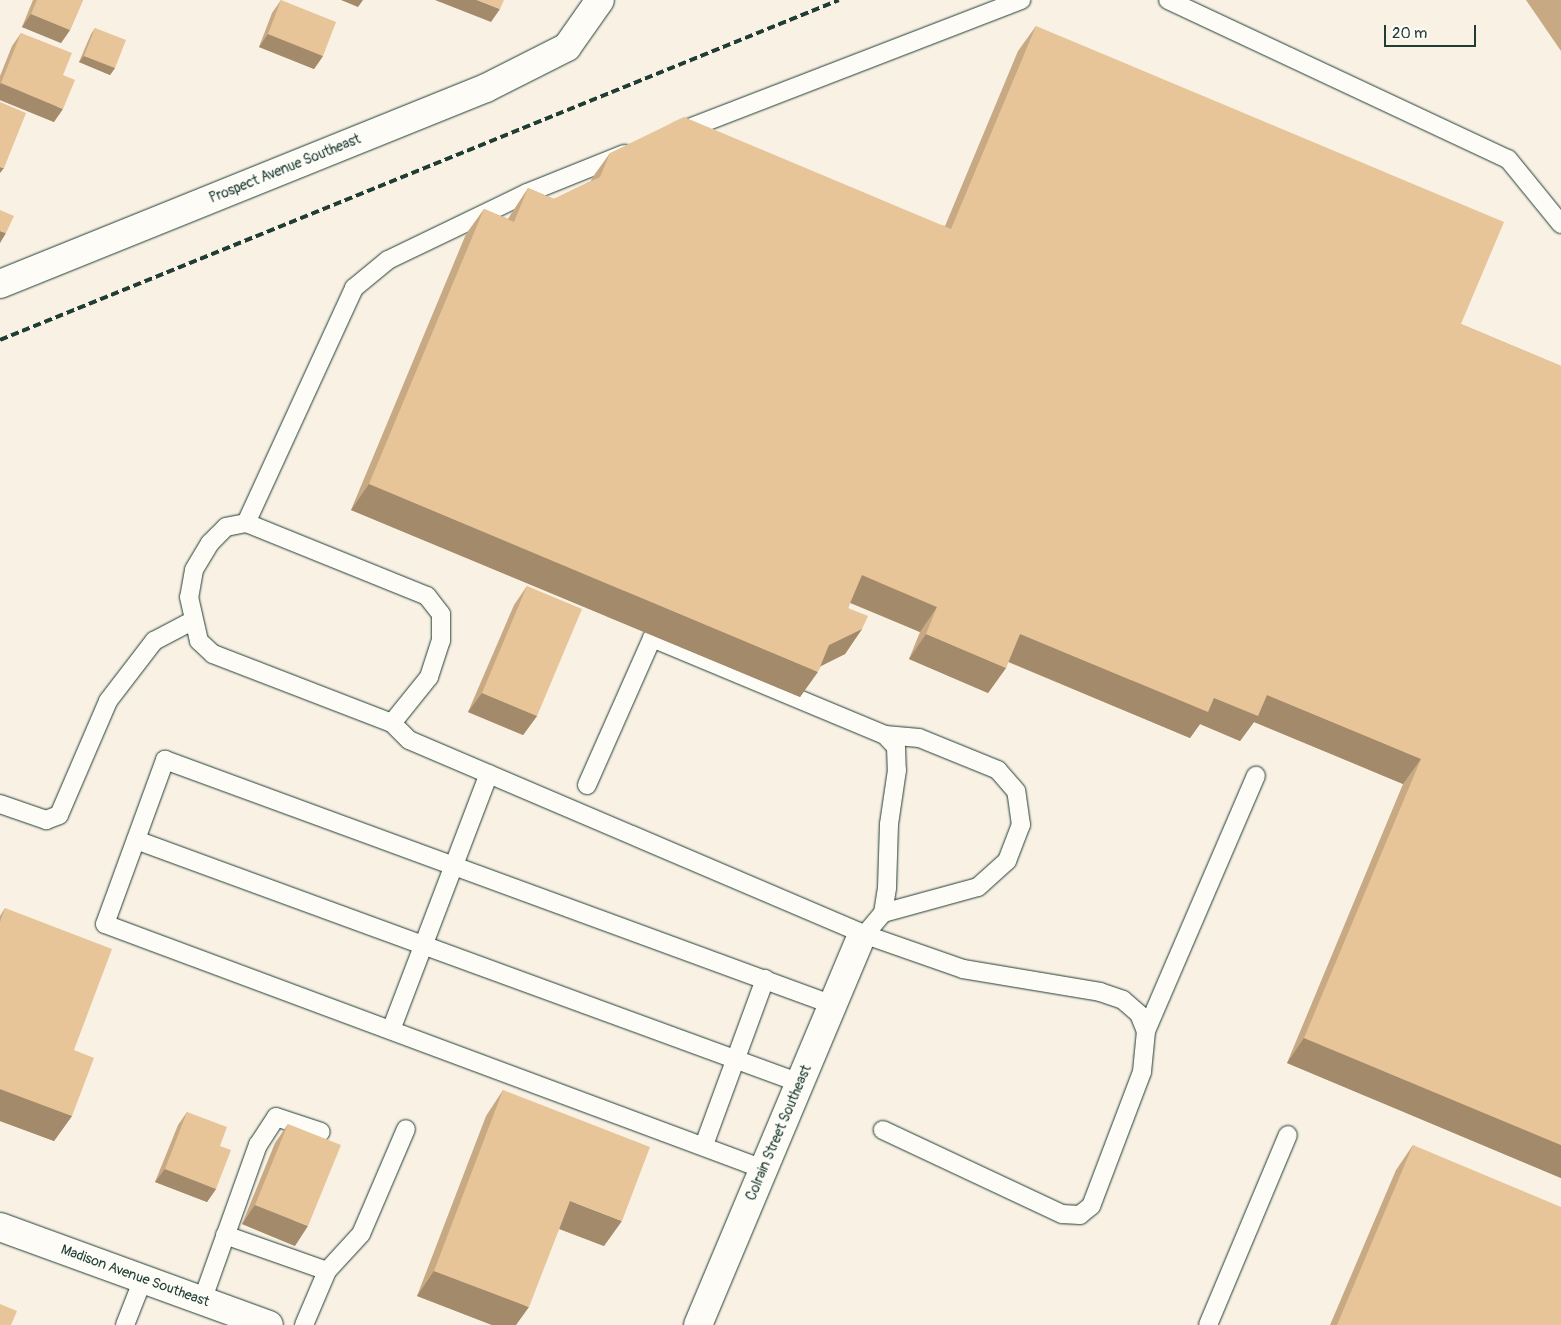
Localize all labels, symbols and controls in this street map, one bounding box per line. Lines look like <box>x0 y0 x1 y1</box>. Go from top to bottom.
scale bar <box>1386 15 1478 47</box>
text: 20 m <box>1392 24 1427 43</box>
street label: Prospect Avenue Southeast <box>207 131 363 207</box>
street label: Colrain Street Southeast <box>743 1063 815 1203</box>
street label: Madison Avenue Southeast <box>58 1241 212 1311</box>

